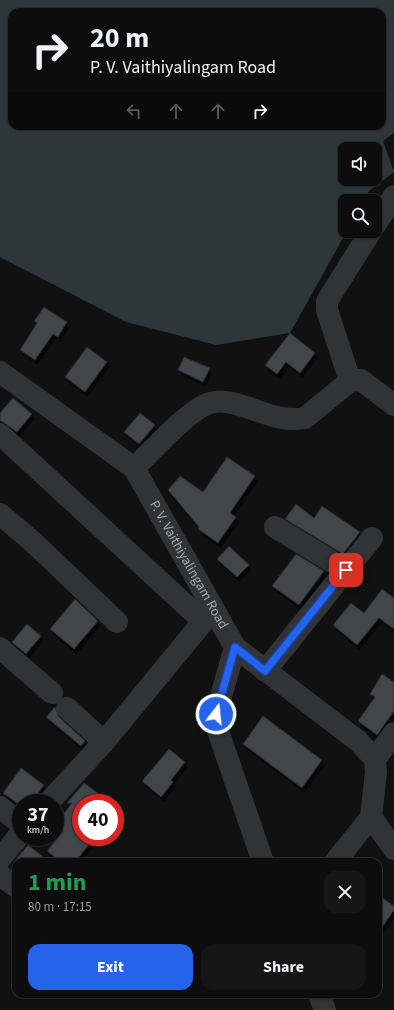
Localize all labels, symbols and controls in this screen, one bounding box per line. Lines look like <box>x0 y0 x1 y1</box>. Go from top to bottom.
text: 20 m <box>90 18 149 58</box>
icon: right <box>24 24 76 76</box>
text: P. V. Vaithiyalingam Road <box>90 55 276 80</box>
icon: left <box>123 100 145 122</box>
icon: ahead <box>165 100 187 122</box>
icon: ahead <box>207 100 229 122</box>
icon: right <box>249 100 271 122</box>
map controls <box>338 142 382 238</box>
button: sound <box>338 142 382 186</box>
button: search <box>338 194 382 238</box>
street label: P. V. Vaithiyalingam Road <box>144 497 233 633</box>
pin <box>329 553 363 587</box>
icon: arrive <box>335 559 357 581</box>
position arrow <box>195 693 237 735</box>
speed limit sign: 40 <box>72 794 124 846</box>
text: 37 <box>27 801 49 829</box>
text: km/h <box>27 823 49 837</box>
text: 1 min <box>28 865 86 900</box>
button: close <box>324 871 366 913</box>
text: 80 m · 17:15 <box>28 898 92 916</box>
button: Exit <box>28 944 193 990</box>
button: Share <box>201 944 366 990</box>

